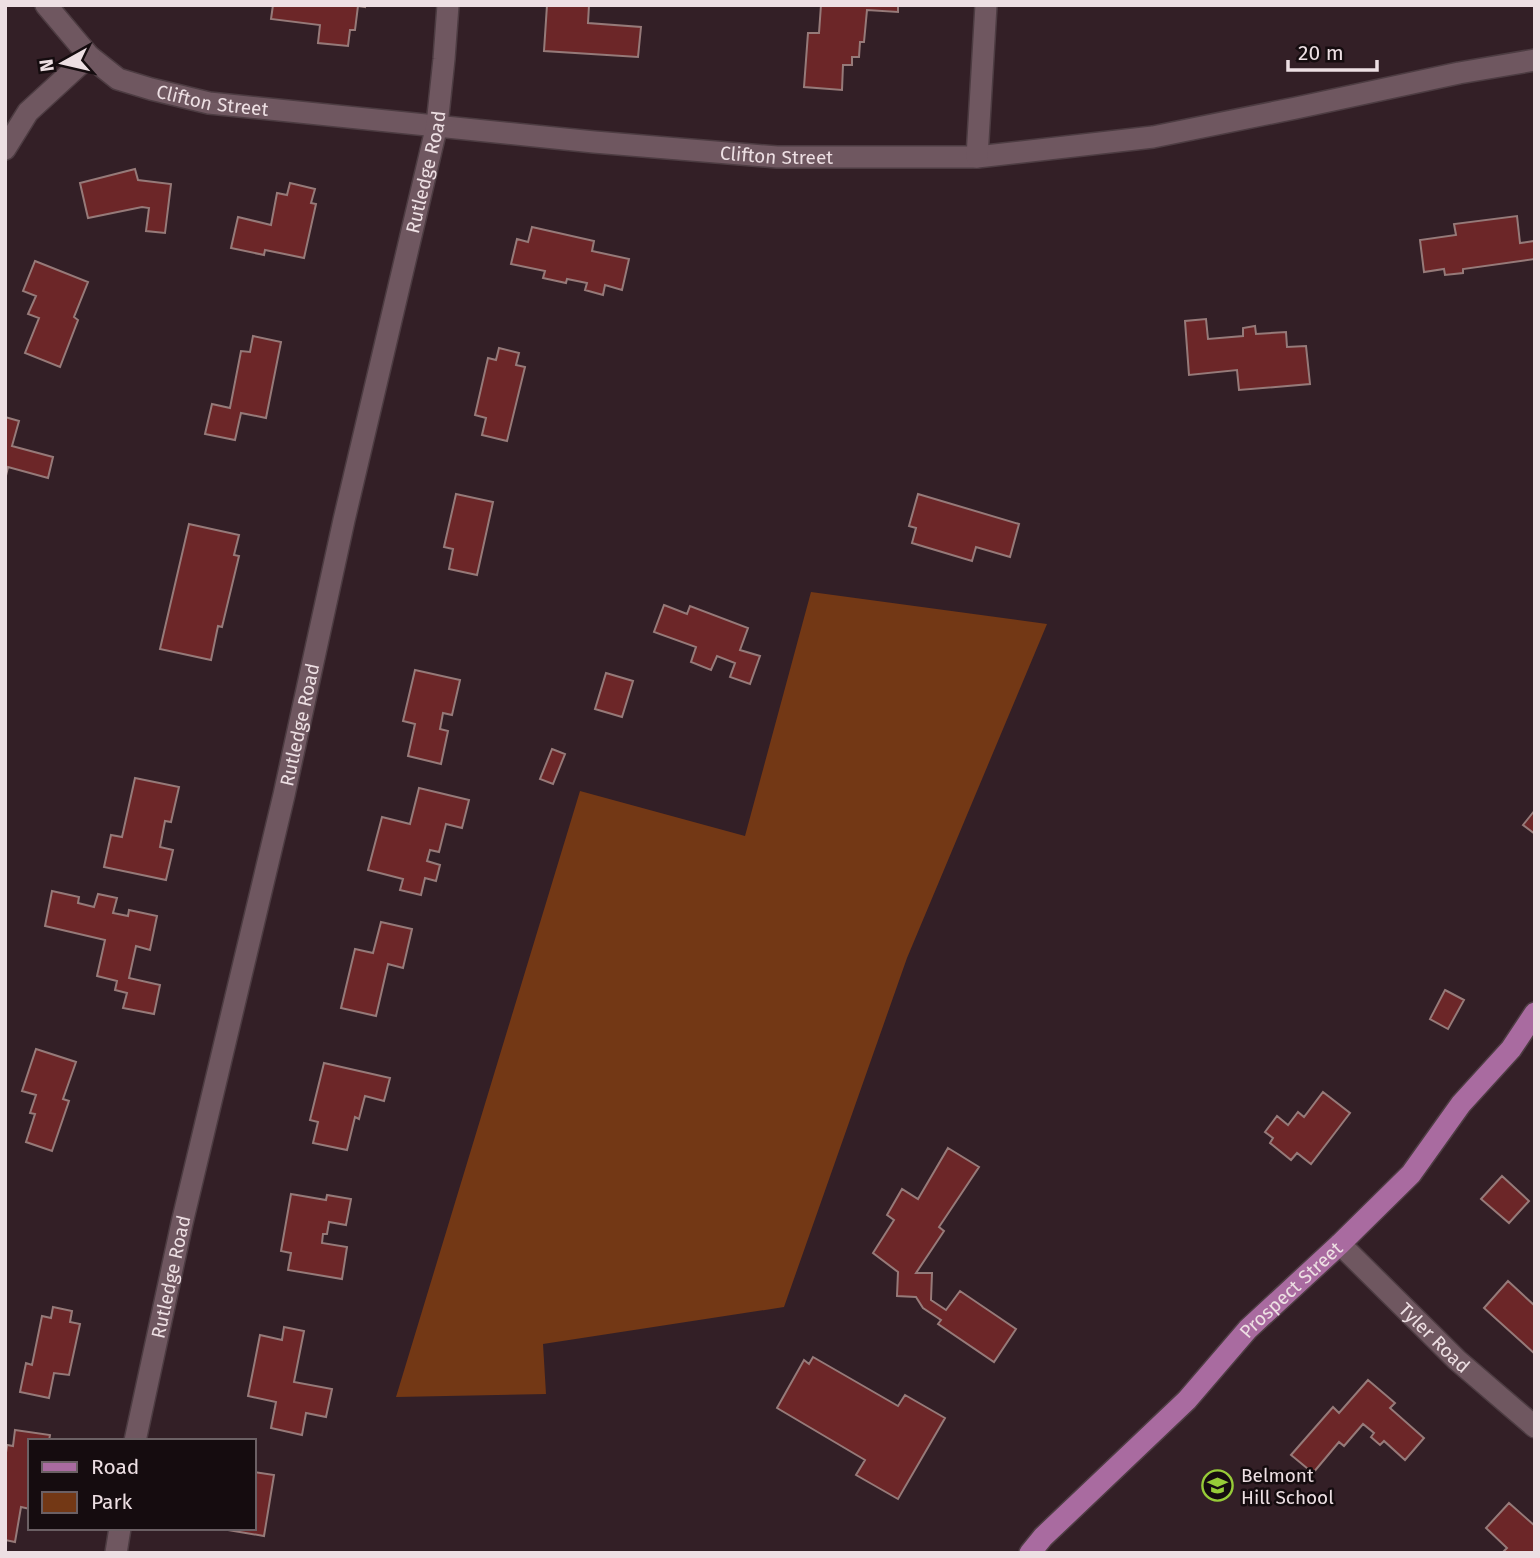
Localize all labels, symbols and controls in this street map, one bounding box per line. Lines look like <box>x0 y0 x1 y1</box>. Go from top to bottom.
north arrow <box>28 28 98 98</box>
scale bar <box>1288 28 1377 72</box>
text: 20 m <box>1298 40 1344 66</box>
text: N <box>34 57 59 73</box>
street label: Clifton Street <box>154 79 270 120</box>
street label: Rutledge Road <box>400 109 450 236</box>
street label: Clifton Street <box>719 141 833 169</box>
street label: Rutledge Road <box>275 661 324 788</box>
street label: Rutledge Road <box>146 1213 195 1340</box>
street label: Prospect Street <box>1234 1236 1347 1342</box>
street label: Tyler Road <box>1394 1298 1475 1378</box>
legend <box>28 1439 256 1530</box>
text: Road <box>91 1454 139 1480</box>
place label: Belmont Hill School <box>1241 1464 1334 1509</box>
school or university icon: Belmont Hill School <box>1201 1469 1235 1503</box>
text: Park <box>91 1489 133 1515</box>

